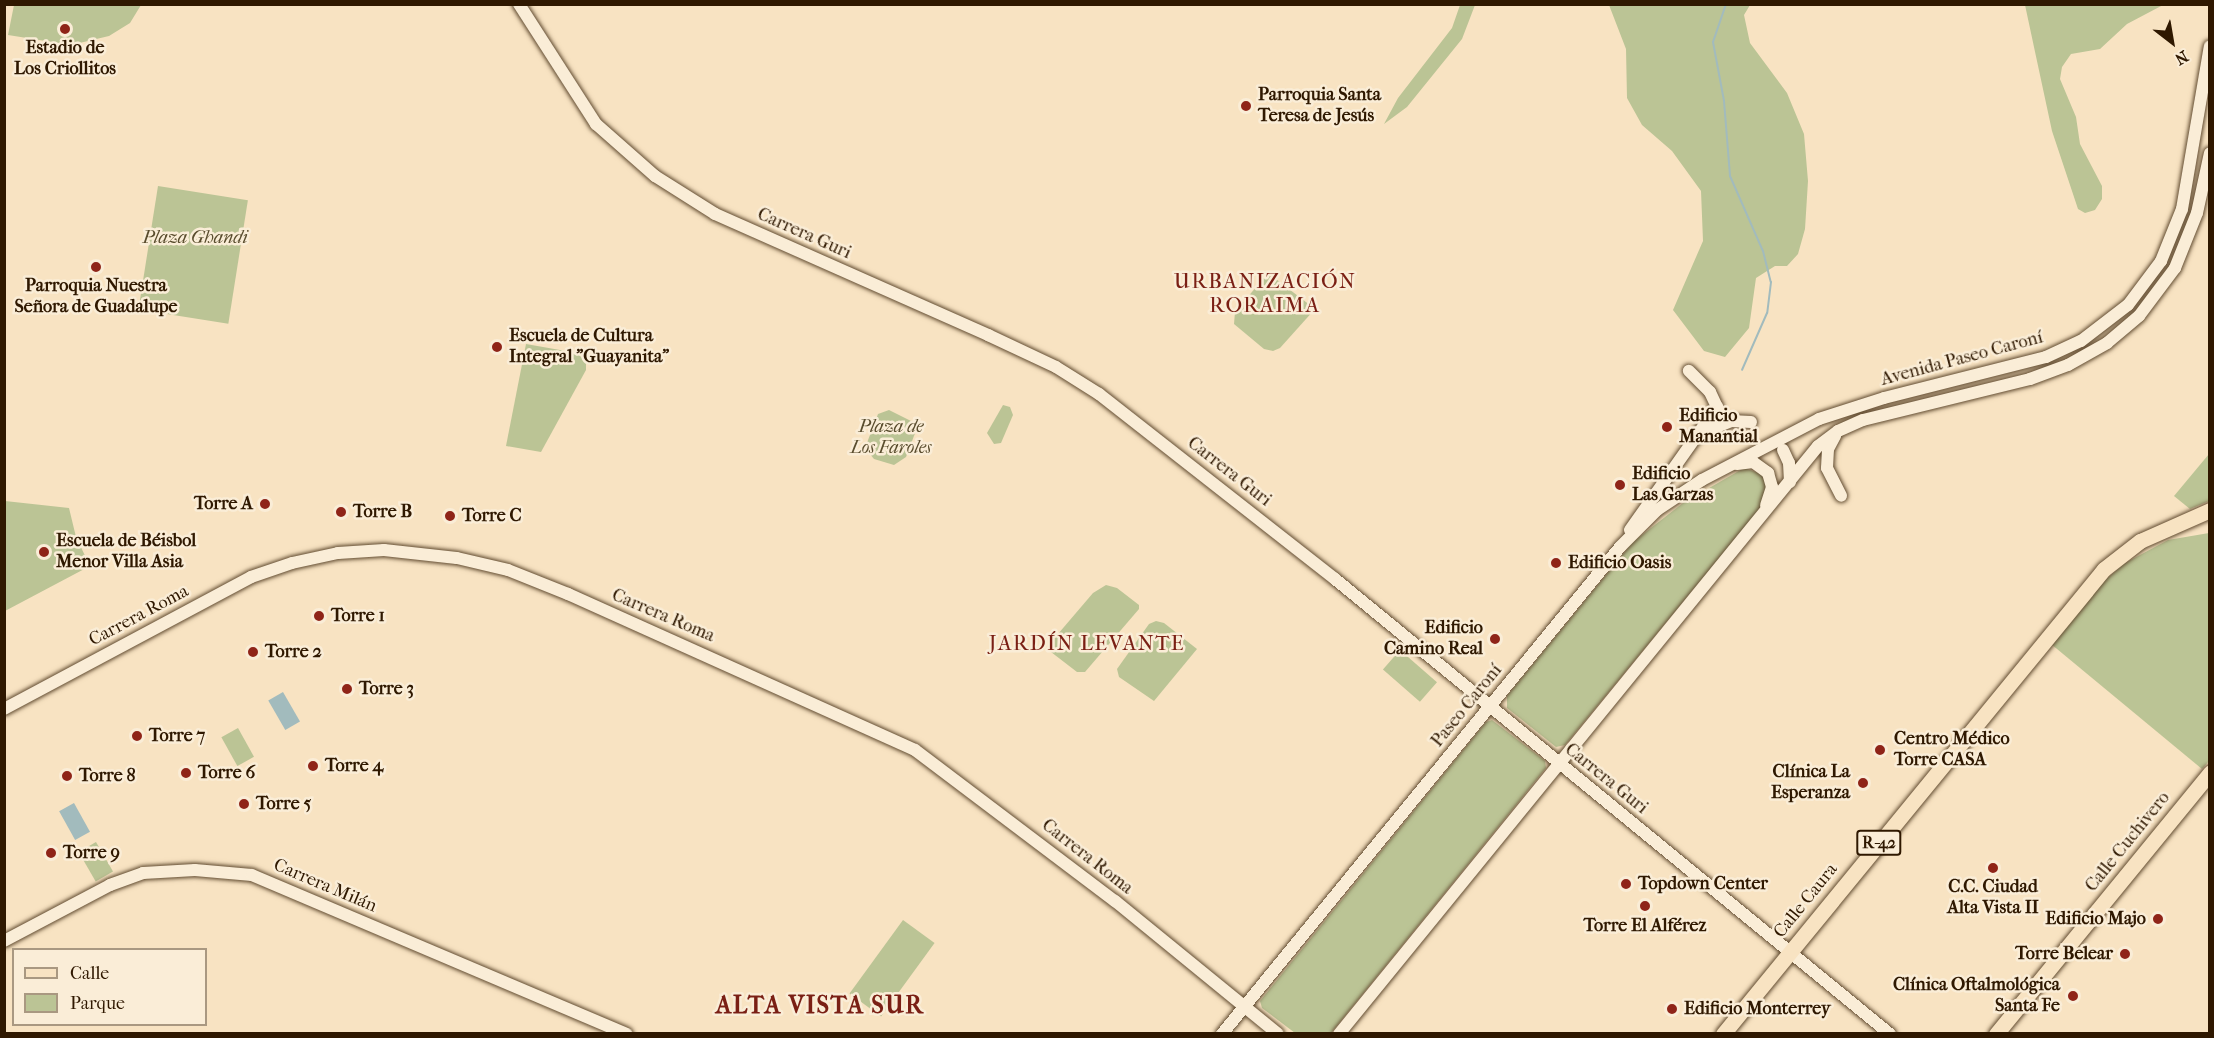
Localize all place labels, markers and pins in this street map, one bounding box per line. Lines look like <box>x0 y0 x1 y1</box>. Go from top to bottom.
marker: Estadio de Los Criollitos <box>58 22 72 36</box>
place label: Estadio de Los Criollitos <box>14 38 116 80</box>
place label: Parroquia Santa Teresa de Jesús <box>1258 85 1381 128</box>
marker: Parroquia Santa Teresa de Jesús <box>1239 99 1253 113</box>
marker: Parroquia Nuestra Señora de Guadalupe <box>89 260 103 274</box>
place label: Parroquia Nuestra Señora de Guadalupe <box>14 276 178 318</box>
place label: Escuela de Cultura Integral "Guayanita" <box>509 326 669 368</box>
marker: Escuela de Cultura Integral "Guayanita" <box>490 340 504 354</box>
place label: Edificio Manantial <box>1679 406 1758 448</box>
marker: Edificio Manantial <box>1660 420 1674 434</box>
place label: Edificio Las Garzas <box>1632 464 1713 506</box>
marker: Edificio Las Garzas <box>1613 478 1627 492</box>
place label: Torre A <box>194 493 253 515</box>
marker: Torre A <box>258 497 272 511</box>
place label: Torre B <box>353 501 412 523</box>
marker: Torre B <box>334 505 348 519</box>
place label: Torre C <box>462 505 522 527</box>
marker: Torre C <box>443 509 457 523</box>
place label: Escuela de Béisbol Menor Villa Asia <box>56 531 196 574</box>
marker: Escuela de Béisbol Menor Villa Asia <box>37 545 51 559</box>
place label: Edificio Oasis <box>1568 552 1671 574</box>
marker: Edificio Oasis <box>1549 556 1563 570</box>
place label: Torre 1 <box>331 605 385 627</box>
marker: Torre 1 <box>312 609 326 623</box>
place label: Edificio Camino Real <box>1384 618 1483 660</box>
marker: Edificio Camino Real <box>1488 632 1502 646</box>
place label: Torre 2 <box>265 641 322 663</box>
marker: Torre 2 <box>246 645 260 659</box>
place label: Torre 3 <box>359 678 414 700</box>
marker: Torre 3 <box>340 682 354 696</box>
place label: Torre 7 <box>149 725 205 747</box>
marker: Torre 7 <box>130 729 144 743</box>
place label: Centro Médico Torre CASA <box>1894 729 2010 771</box>
marker: Centro Médico Torre CASA <box>1871 741 1889 759</box>
place label: Torre 4 <box>325 755 383 777</box>
marker: Torre 4 <box>306 759 320 773</box>
place label: Torre 6 <box>198 762 255 784</box>
place label: Clínica La Esperanza <box>1771 762 1850 804</box>
place label: Torre 8 <box>79 765 135 787</box>
marker: Torre 6 <box>179 766 193 780</box>
marker: Torre 8 <box>60 769 74 783</box>
marker: Clínica La Esperanza <box>1854 774 1872 792</box>
place label: Torre 5 <box>256 793 311 815</box>
marker: Torre 5 <box>237 797 251 811</box>
place label: Torre 9 <box>63 842 120 864</box>
marker: Torre 9 <box>44 846 58 860</box>
marker: C.C. Ciudad Alta Vista II <box>1986 861 2000 875</box>
place label: Topdown Center <box>1638 873 1768 895</box>
marker: Topdown Center <box>1619 877 1633 891</box>
place label: C.C. Ciudad Alta Vista II <box>1947 877 2039 920</box>
marker: Torre El Alférez <box>1638 899 1652 913</box>
place label: Edificio Majo <box>2045 908 2146 930</box>
marker: Edificio Majo <box>2151 912 2165 926</box>
place label: Torre El Alférez <box>1584 915 1706 937</box>
place label: Torre Belear <box>2015 943 2113 965</box>
marker: Torre Belear <box>2118 947 2132 961</box>
place label: Clínica Oftalmológica Santa Fe <box>1893 975 2060 1018</box>
marker: Clínica Oftalmológica Santa Fe <box>2064 987 2082 1005</box>
place label: Edificio Monterrey <box>1684 998 1831 1020</box>
marker: Edificio Monterrey <box>1665 1002 1679 1016</box>

